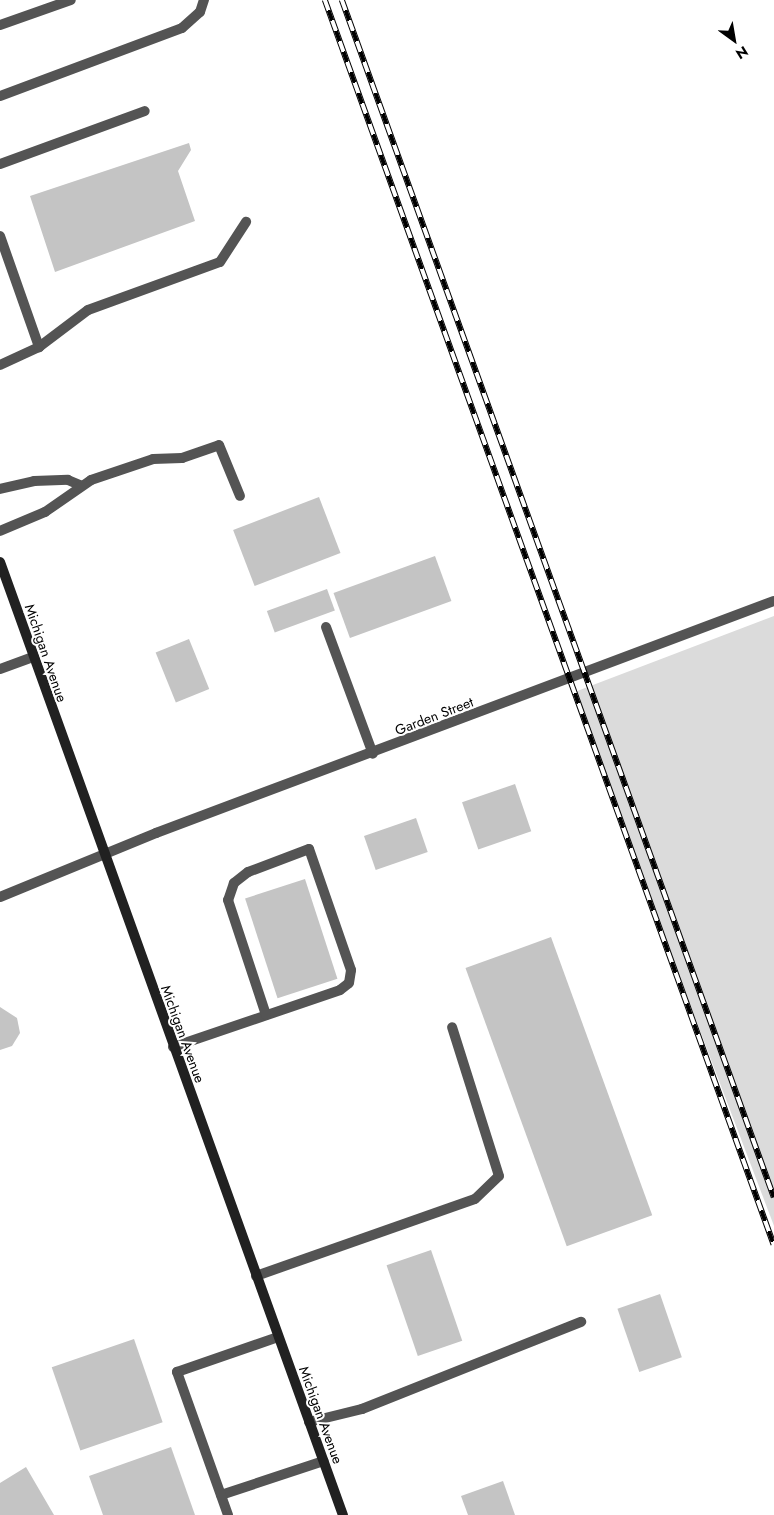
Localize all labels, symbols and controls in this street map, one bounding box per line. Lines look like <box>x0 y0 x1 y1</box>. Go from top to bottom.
north arrow <box>709 15 759 65</box>
text: N <box>732 41 752 64</box>
street label: Michigan Avenue <box>21 602 71 704</box>
street label: Garden Street <box>392 693 476 739</box>
street label: Michigan Avenue <box>158 983 208 1085</box>
street label: Michigan Avenue <box>296 1364 346 1466</box>

